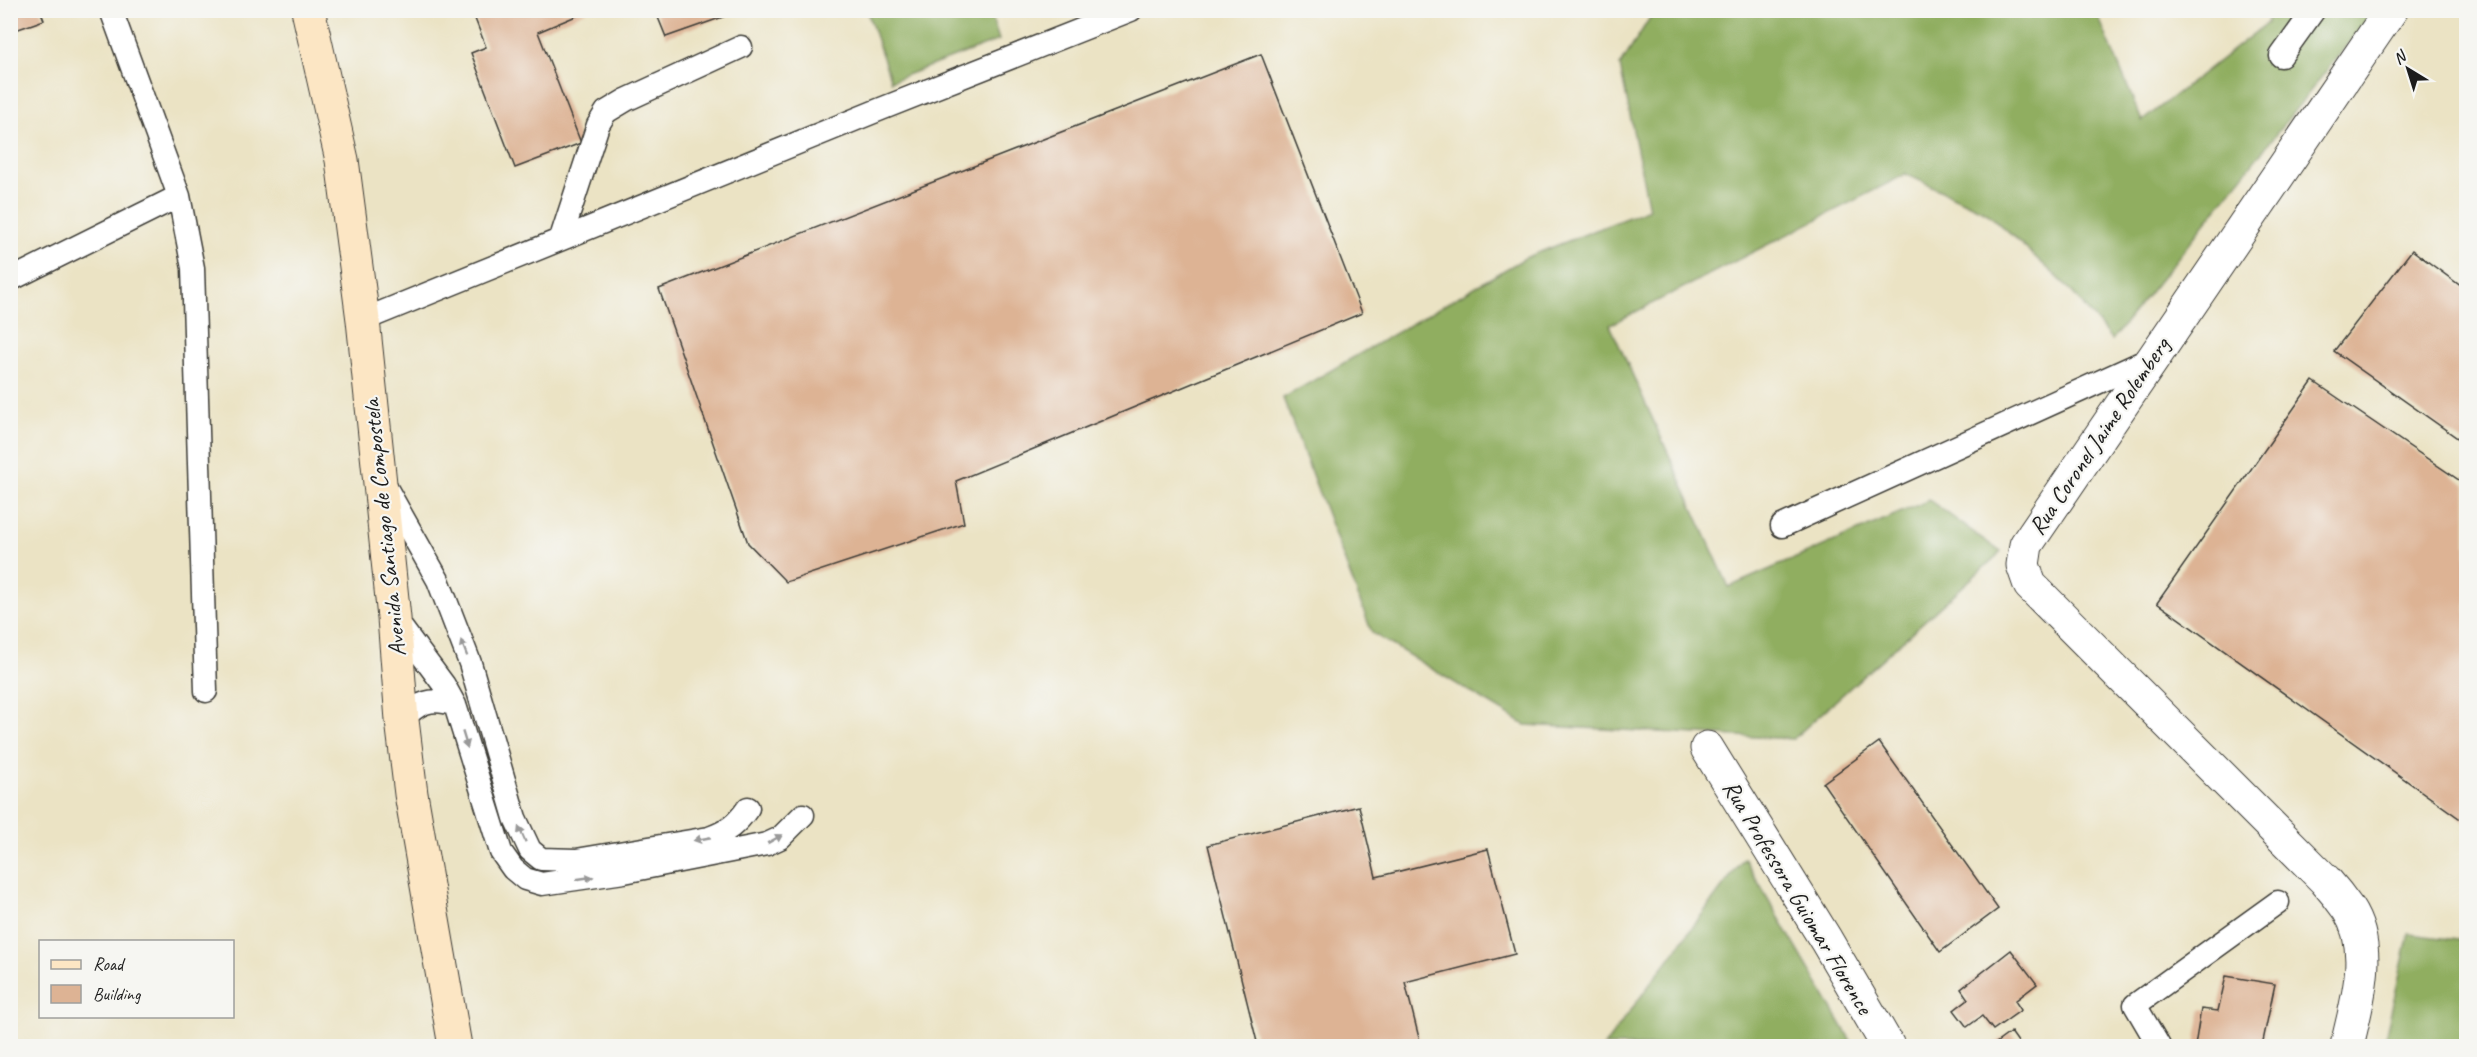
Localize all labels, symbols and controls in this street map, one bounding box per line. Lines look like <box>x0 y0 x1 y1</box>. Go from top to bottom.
north arrow <box>2378 39 2438 99</box>
text: N <box>2389 45 2412 69</box>
street label: Rua Coronel Jaime Rolemberg <box>2022 330 2177 541</box>
street label: Avenida Santiago de Compostela <box>355 396 412 658</box>
one-way arrow <box>459 639 468 657</box>
one-way arrow <box>461 731 470 749</box>
street label: Rua Professora Guiomar Florence <box>1716 775 1881 1021</box>
one-way arrow <box>517 825 526 842</box>
one-way arrow <box>767 834 784 844</box>
one-way arrow <box>692 835 711 844</box>
one-way arrow <box>576 874 595 883</box>
legend <box>39 940 234 1018</box>
text: Road <box>93 953 126 975</box>
text: Building <box>93 983 142 1005</box>

